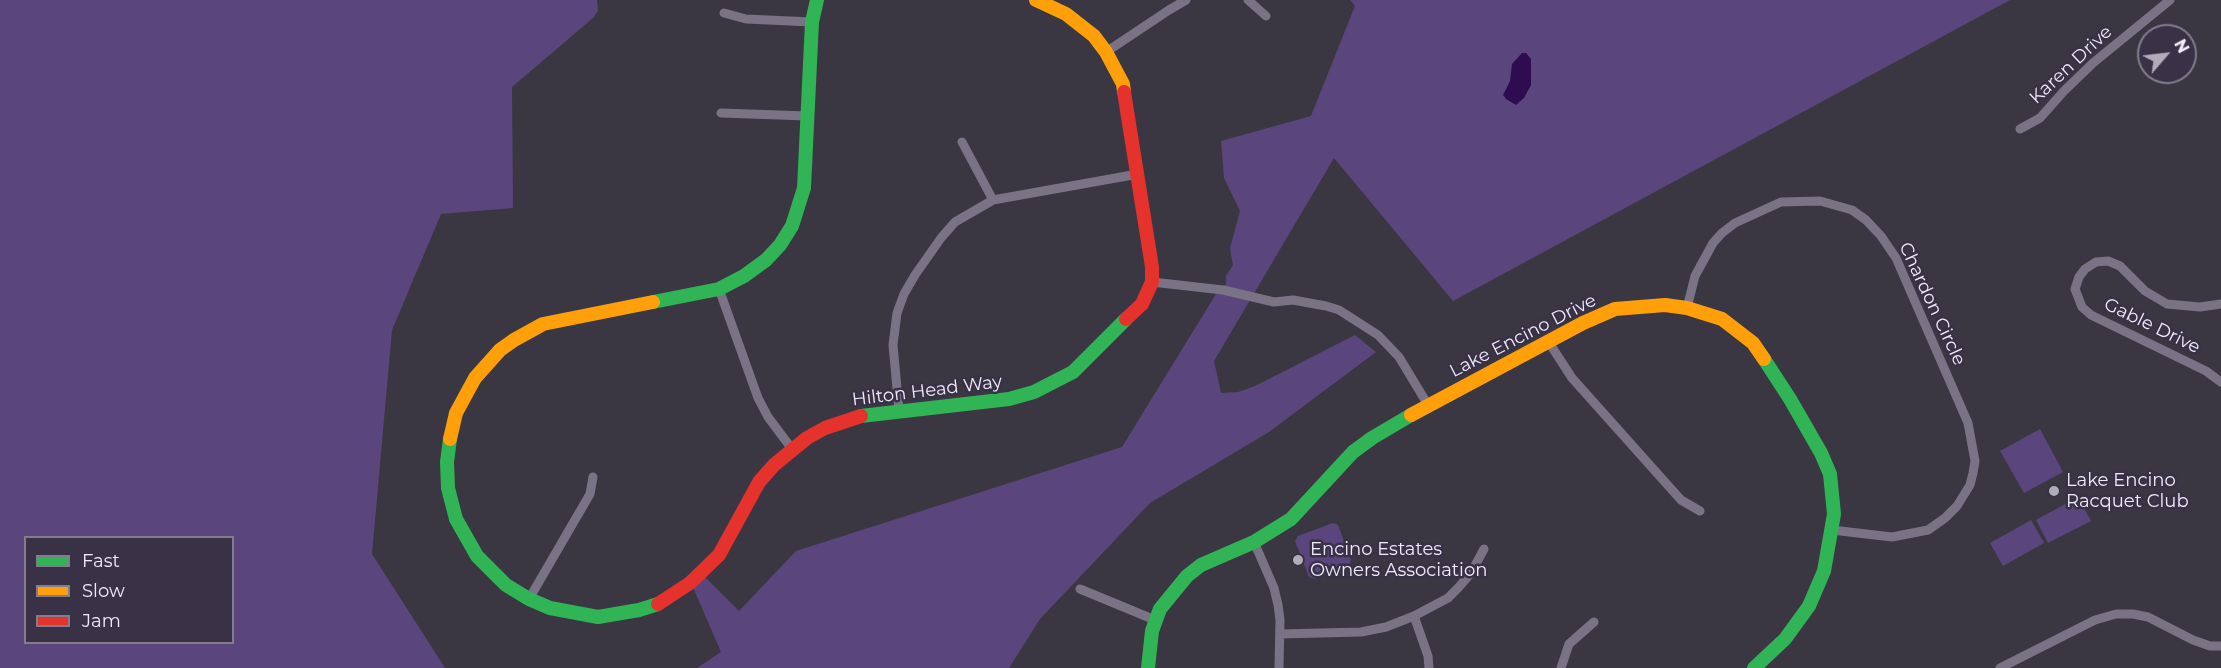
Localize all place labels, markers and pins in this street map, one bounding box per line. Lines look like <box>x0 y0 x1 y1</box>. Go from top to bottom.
place label: Lake Encino Racquet Club <box>2066 470 2189 512</box>
marker: Lake Encino Racquet Club <box>2047 484 2061 498</box>
place label: Encino Estates Owners Association <box>1310 539 1487 582</box>
marker: Encino Estates Owners Association <box>1291 553 1305 567</box>

